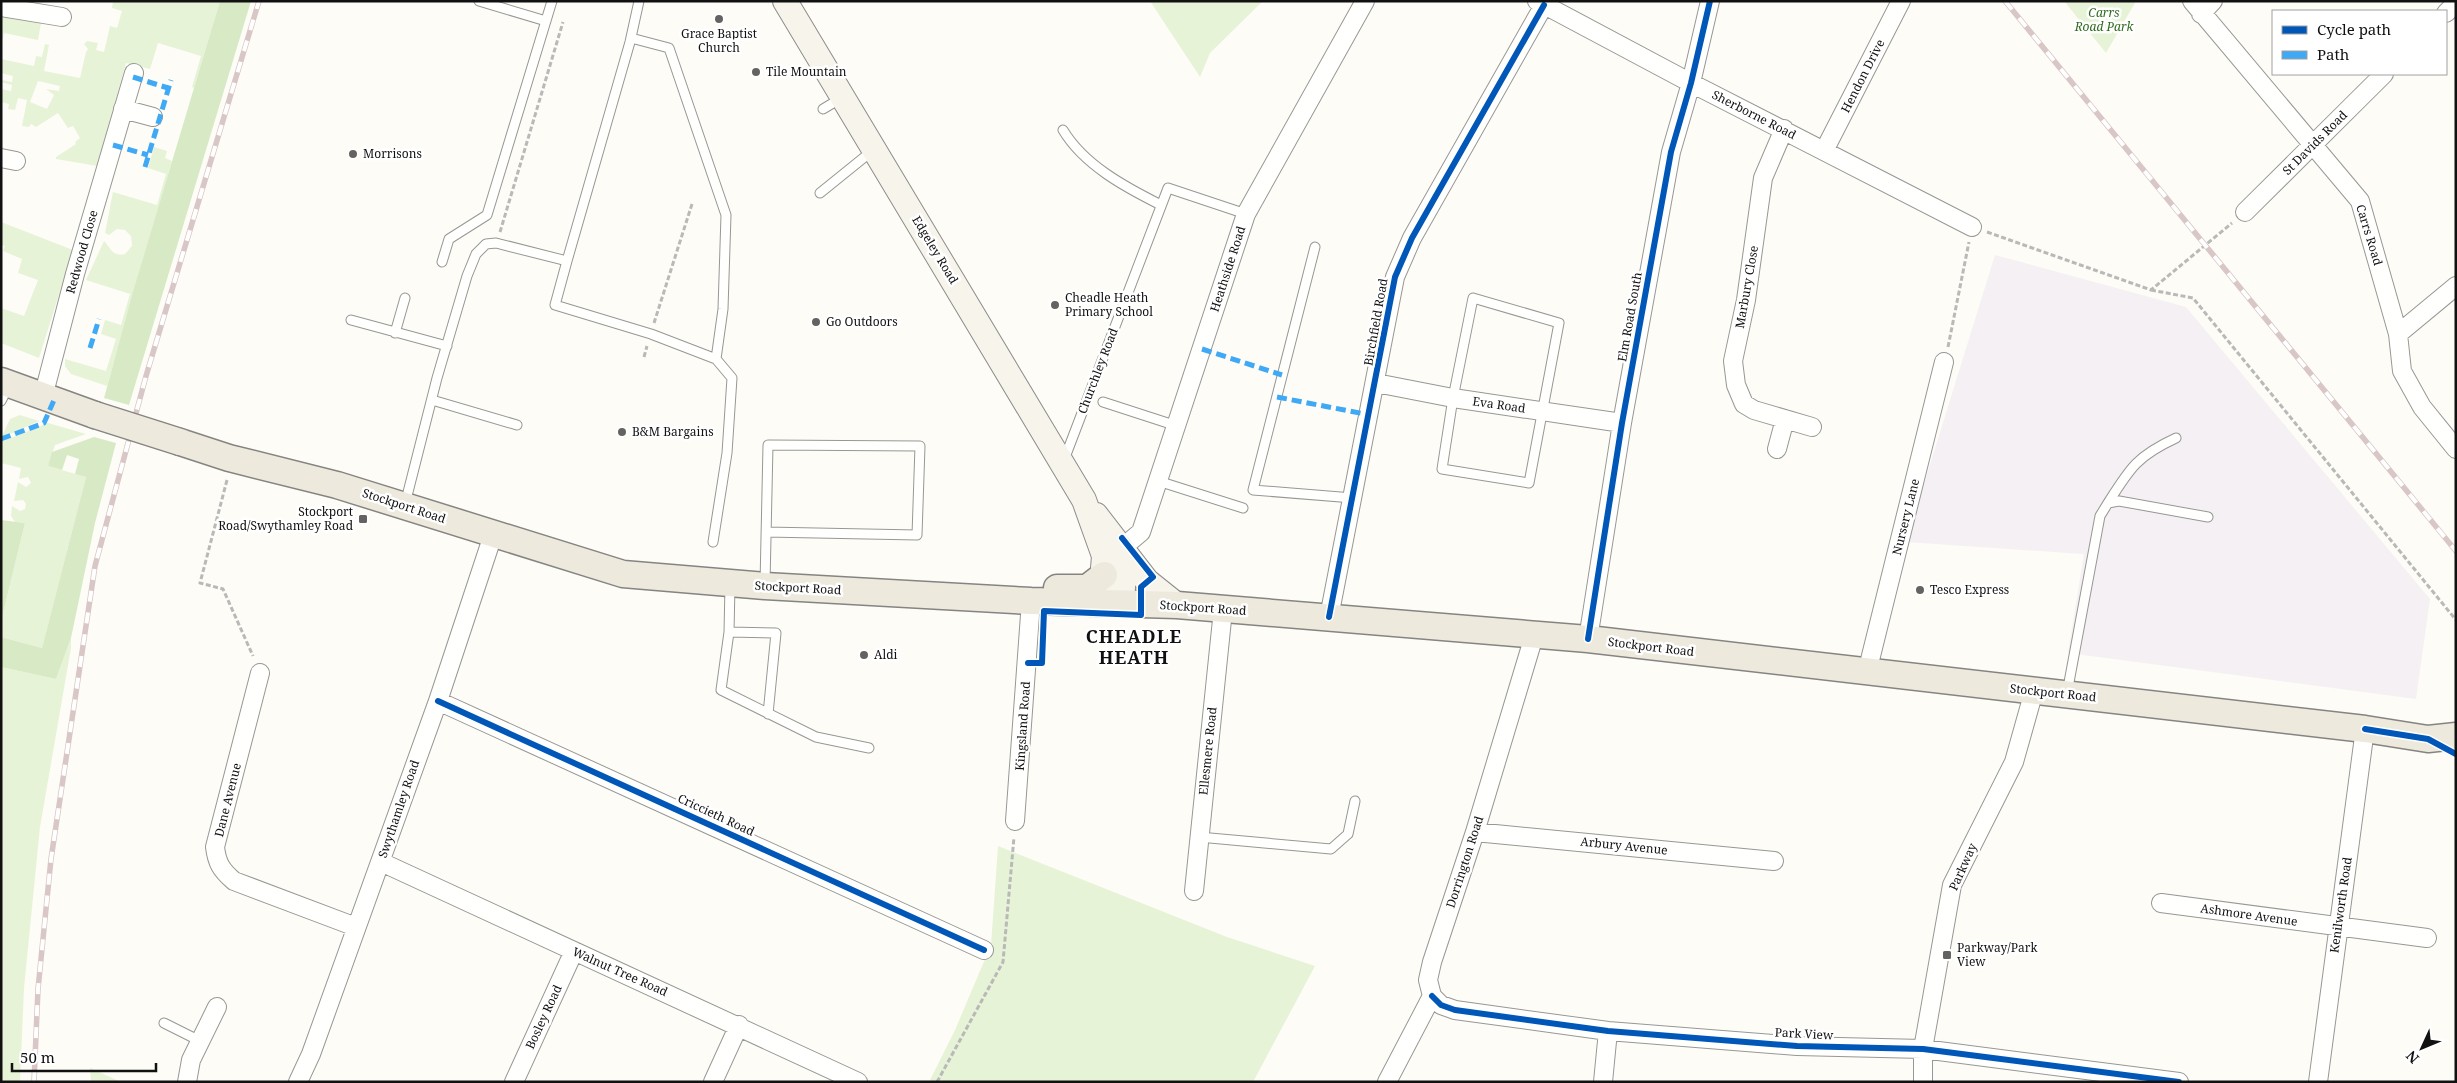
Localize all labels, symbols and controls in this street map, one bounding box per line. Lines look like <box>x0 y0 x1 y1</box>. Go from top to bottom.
park label: Carrs Road Park <box>2074 4 2135 35</box>
legend <box>2272 10 2447 75</box>
marker: Grace Baptist Church <box>713 13 725 25</box>
text: Cycle path <box>2317 19 2392 39</box>
place label: Grace Baptist Church <box>681 25 757 56</box>
street label: Hendon Drive <box>1837 36 1888 115</box>
text: Path <box>2317 44 2350 64</box>
place label: Tile Mountain <box>766 63 847 80</box>
marker: Tile Mountain <box>750 66 762 78</box>
street label: Sherborne Road <box>1709 86 1800 143</box>
street label: St Davids Road <box>2279 106 2351 179</box>
place label: Morrisons <box>363 145 422 162</box>
marker: Morrisons <box>347 148 359 160</box>
street label: Carrs Road <box>2352 202 2387 268</box>
street label: Redwood Close <box>61 208 102 296</box>
street label: Edgeley Road <box>908 212 963 288</box>
street label: Heathside Road <box>1206 223 1250 314</box>
street label: Marbury Close <box>1731 244 1762 330</box>
street label: Elm Road South <box>1613 270 1646 363</box>
street label: Birchfield Road <box>1359 276 1392 367</box>
place label: Cheadle Heath Primary School <box>1065 289 1153 320</box>
marker: Cheadle Heath Primary School <box>1049 299 1061 311</box>
place label: Go Outdoors <box>826 313 898 330</box>
marker: Go Outdoors <box>810 316 822 328</box>
street label: Churchley Road <box>1073 325 1122 416</box>
street label: Eva Road <box>1472 392 1527 417</box>
place label: B&M Bargains <box>632 423 714 440</box>
marker: B&M Bargains <box>616 426 628 438</box>
street label: Nursery Lane <box>1888 477 1923 557</box>
street label: Stockport Road <box>360 484 449 527</box>
place label: Stockport Road/Swythamley Road <box>218 503 354 534</box>
marker: Stockport Road/Swythamley Road <box>357 513 369 525</box>
street label: Stockport Road <box>754 577 842 598</box>
place label: Tesco Express <box>1930 581 2009 598</box>
marker: Tesco Express <box>1914 584 1926 596</box>
street label: Stockport Road <box>1159 596 1248 619</box>
district label: CHEADLE HEATH <box>1086 624 1182 669</box>
street label: Stockport Road <box>1607 633 1696 660</box>
place label: Aldi <box>874 646 898 663</box>
marker: Aldi <box>858 649 870 661</box>
street label: Kingsland Road <box>1011 680 1034 771</box>
street label: Stockport Road <box>2009 680 2098 706</box>
street label: Ellesmere Road <box>1194 705 1221 796</box>
street label: Swythamley Road <box>374 757 423 860</box>
street label: Dane Avenue <box>210 761 245 839</box>
street label: Criccieth Road <box>675 789 758 840</box>
street label: Dorrington Road <box>1442 813 1488 910</box>
street label: Arbury Avenue <box>1580 832 1668 859</box>
street label: Parkway <box>1945 840 1981 893</box>
street label: Kenilworth Road <box>2325 855 2356 954</box>
street label: Ashmore Avenue <box>2199 899 2299 930</box>
place label: Parkway/Park View <box>1957 939 2038 970</box>
street label: Walnut Tree Road <box>570 943 671 1000</box>
marker: Parkway/Park View <box>1941 949 1953 961</box>
street label: Bosley Road <box>521 981 566 1052</box>
street label: Park View <box>1774 1023 1834 1044</box>
north arrow <box>2397 1023 2447 1073</box>
scale bar <box>12 1040 156 1072</box>
text: 50 m <box>20 1047 55 1067</box>
text: N <box>2402 1047 2423 1068</box>

